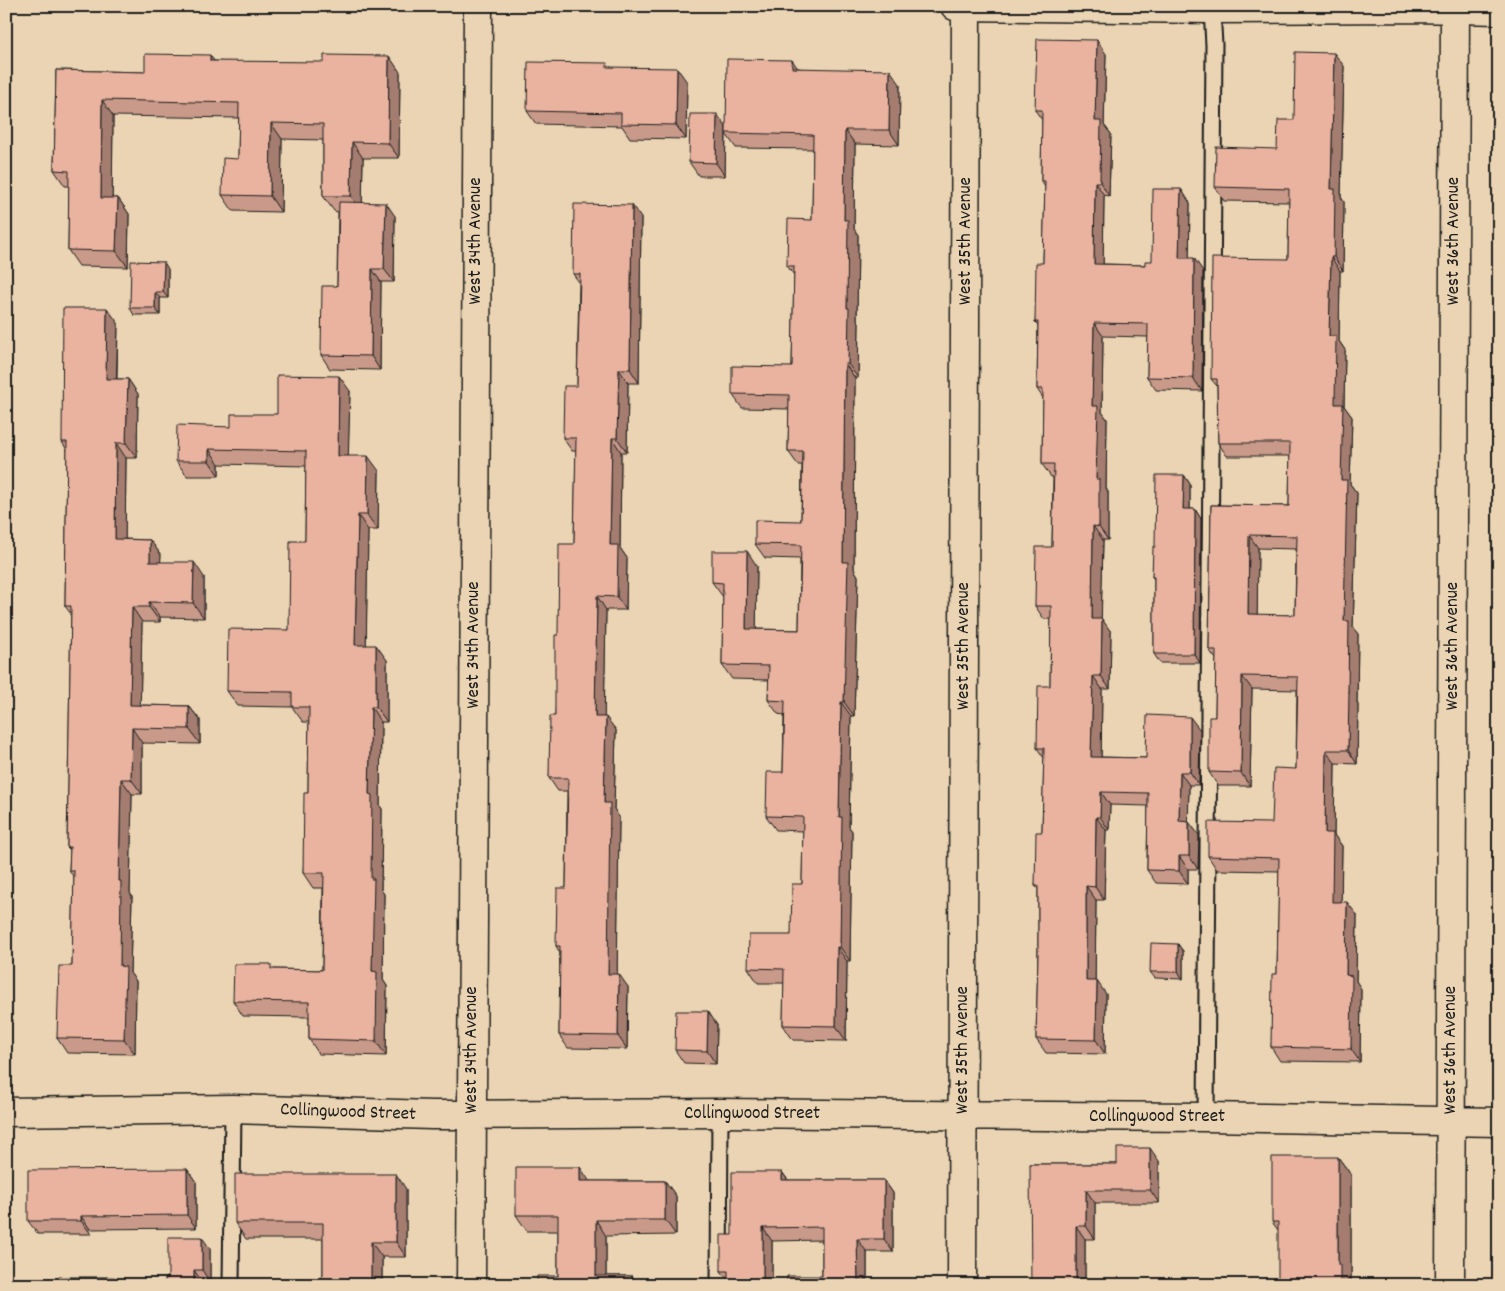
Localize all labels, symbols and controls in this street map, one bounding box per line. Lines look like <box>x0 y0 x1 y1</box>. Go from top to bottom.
street label: West 35th Avenue <box>953 177 980 305</box>
street label: West 36th Avenue <box>1441 177 1468 305</box>
street label: West 34th Avenue <box>463 178 490 305</box>
street label: West 34th Avenue <box>461 582 488 709</box>
street label: West 35th Avenue <box>951 582 978 710</box>
street label: West 36th Avenue <box>1440 582 1467 710</box>
street label: West 35th Avenue <box>950 986 977 1114</box>
street label: West 36th Avenue <box>1438 986 1465 1114</box>
street label: West 34th Avenue <box>459 987 486 1114</box>
street label: Collingwood Street <box>280 1097 416 1129</box>
street label: Collingwood Street <box>684 1101 820 1128</box>
street label: Collingwood Street <box>1089 1104 1225 1131</box>

